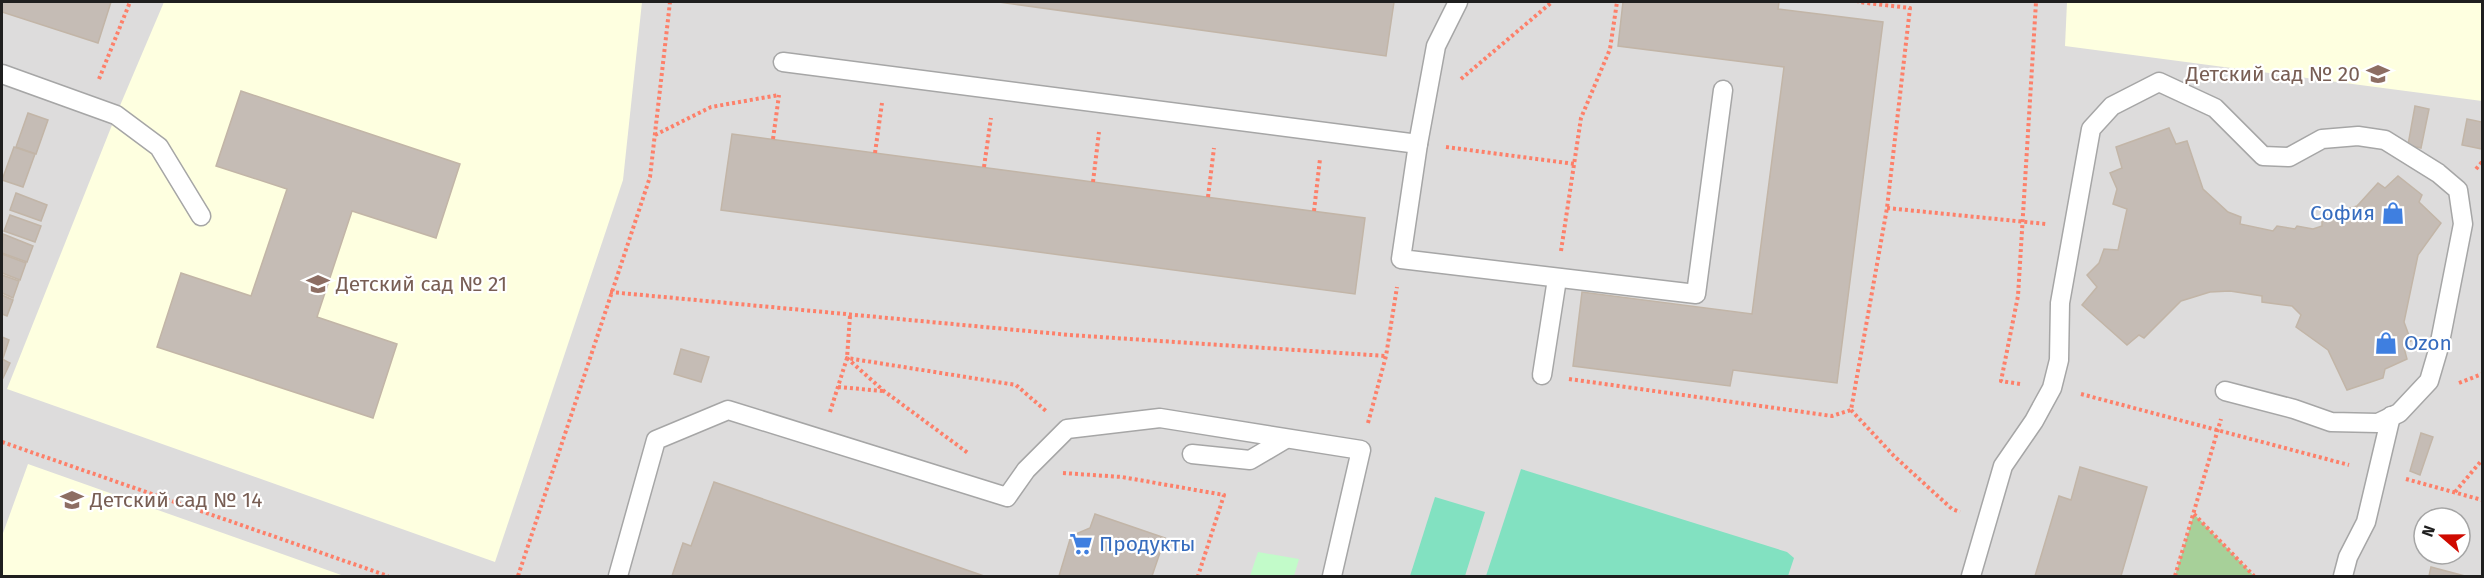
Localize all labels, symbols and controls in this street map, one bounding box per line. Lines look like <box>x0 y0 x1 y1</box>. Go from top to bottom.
place label: Детский сад № 20 <box>2185 61 2360 87</box>
school or university icon: Детский сад № 20 <box>2365 61 2391 87</box>
place label: София <box>2310 200 2375 226</box>
shop icon: София <box>2380 200 2406 226</box>
school or university icon: Детский сад № 21 <box>305 271 331 297</box>
place label: Детский сад № 21 <box>335 271 507 297</box>
shop icon: Ozon <box>2373 330 2399 356</box>
place label: Ozon <box>2404 330 2452 356</box>
school or university icon: Детский сад № 14 <box>59 487 85 513</box>
place label: Детский сад № 14 <box>89 487 262 513</box>
north arrow <box>2412 506 2472 566</box>
text: N <box>2418 523 2439 539</box>
supermarket icon: Продукты <box>1068 531 1094 557</box>
place label: Продукты <box>1099 531 1196 557</box>

